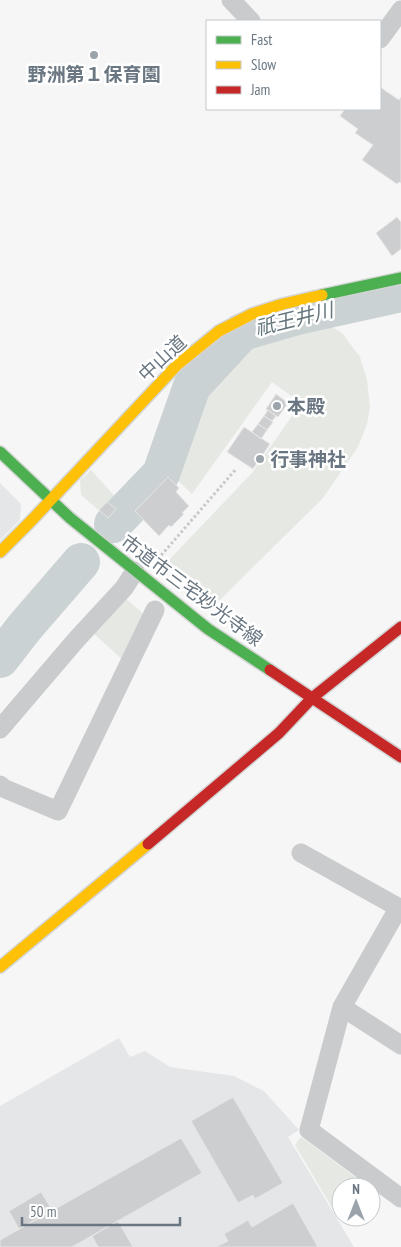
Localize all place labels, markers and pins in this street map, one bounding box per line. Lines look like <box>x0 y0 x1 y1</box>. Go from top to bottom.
marker: 野洲第１保育園 <box>88 49 100 61</box>
place label: 野洲第１保育園 <box>27 62 161 86</box>
place label: 本殿 <box>287 394 325 418</box>
marker: 本殿 <box>271 400 283 412</box>
place label: 行事神社 <box>270 447 346 471</box>
marker: 行事神社 <box>254 453 266 465</box>

